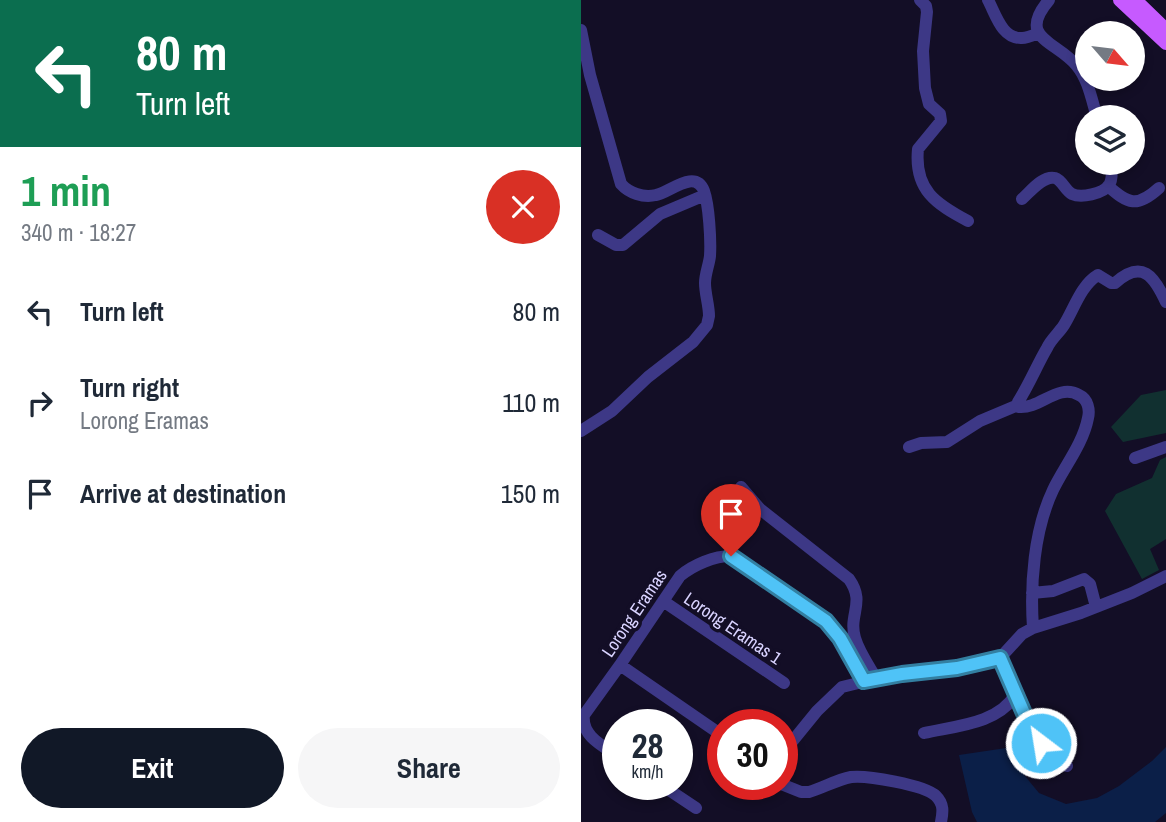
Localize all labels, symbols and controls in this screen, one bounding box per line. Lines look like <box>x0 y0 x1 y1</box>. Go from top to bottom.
text: 80 m <box>136 19 228 85</box>
north arrow <box>1075 21 1145 91</box>
map controls <box>1075 21 1145 175</box>
icon: left <box>21 28 112 119</box>
text: Turn left <box>136 82 230 125</box>
button: layers <box>1075 105 1145 175</box>
text: 1 min <box>21 163 111 219</box>
button: close <box>486 170 560 244</box>
text: 340 m · 18:27 <box>21 217 136 248</box>
icon: left <box>21 293 59 331</box>
text: Turn left <box>80 294 164 329</box>
text: 80 m <box>513 294 560 329</box>
text: Turn right <box>80 370 179 405</box>
icon: right <box>21 384 59 422</box>
text: 110 m <box>502 385 560 420</box>
text: Lorong Eramas <box>80 405 209 436</box>
icon: arrive <box>21 475 59 513</box>
text: Arrive at destination <box>80 476 286 511</box>
text: 150 m <box>501 476 560 511</box>
pin <box>701 484 761 556</box>
icon: arrive <box>712 495 750 533</box>
street label: Lorong Eramas <box>595 564 673 662</box>
street label: Lorong Eramas 1 <box>679 586 788 670</box>
position arrow <box>1004 706 1078 780</box>
speed limit sign: 30 <box>707 709 798 800</box>
text: 28 <box>632 722 663 769</box>
button: Exit <box>21 728 284 808</box>
button: Share <box>298 728 560 808</box>
text: km/h <box>632 759 664 784</box>

